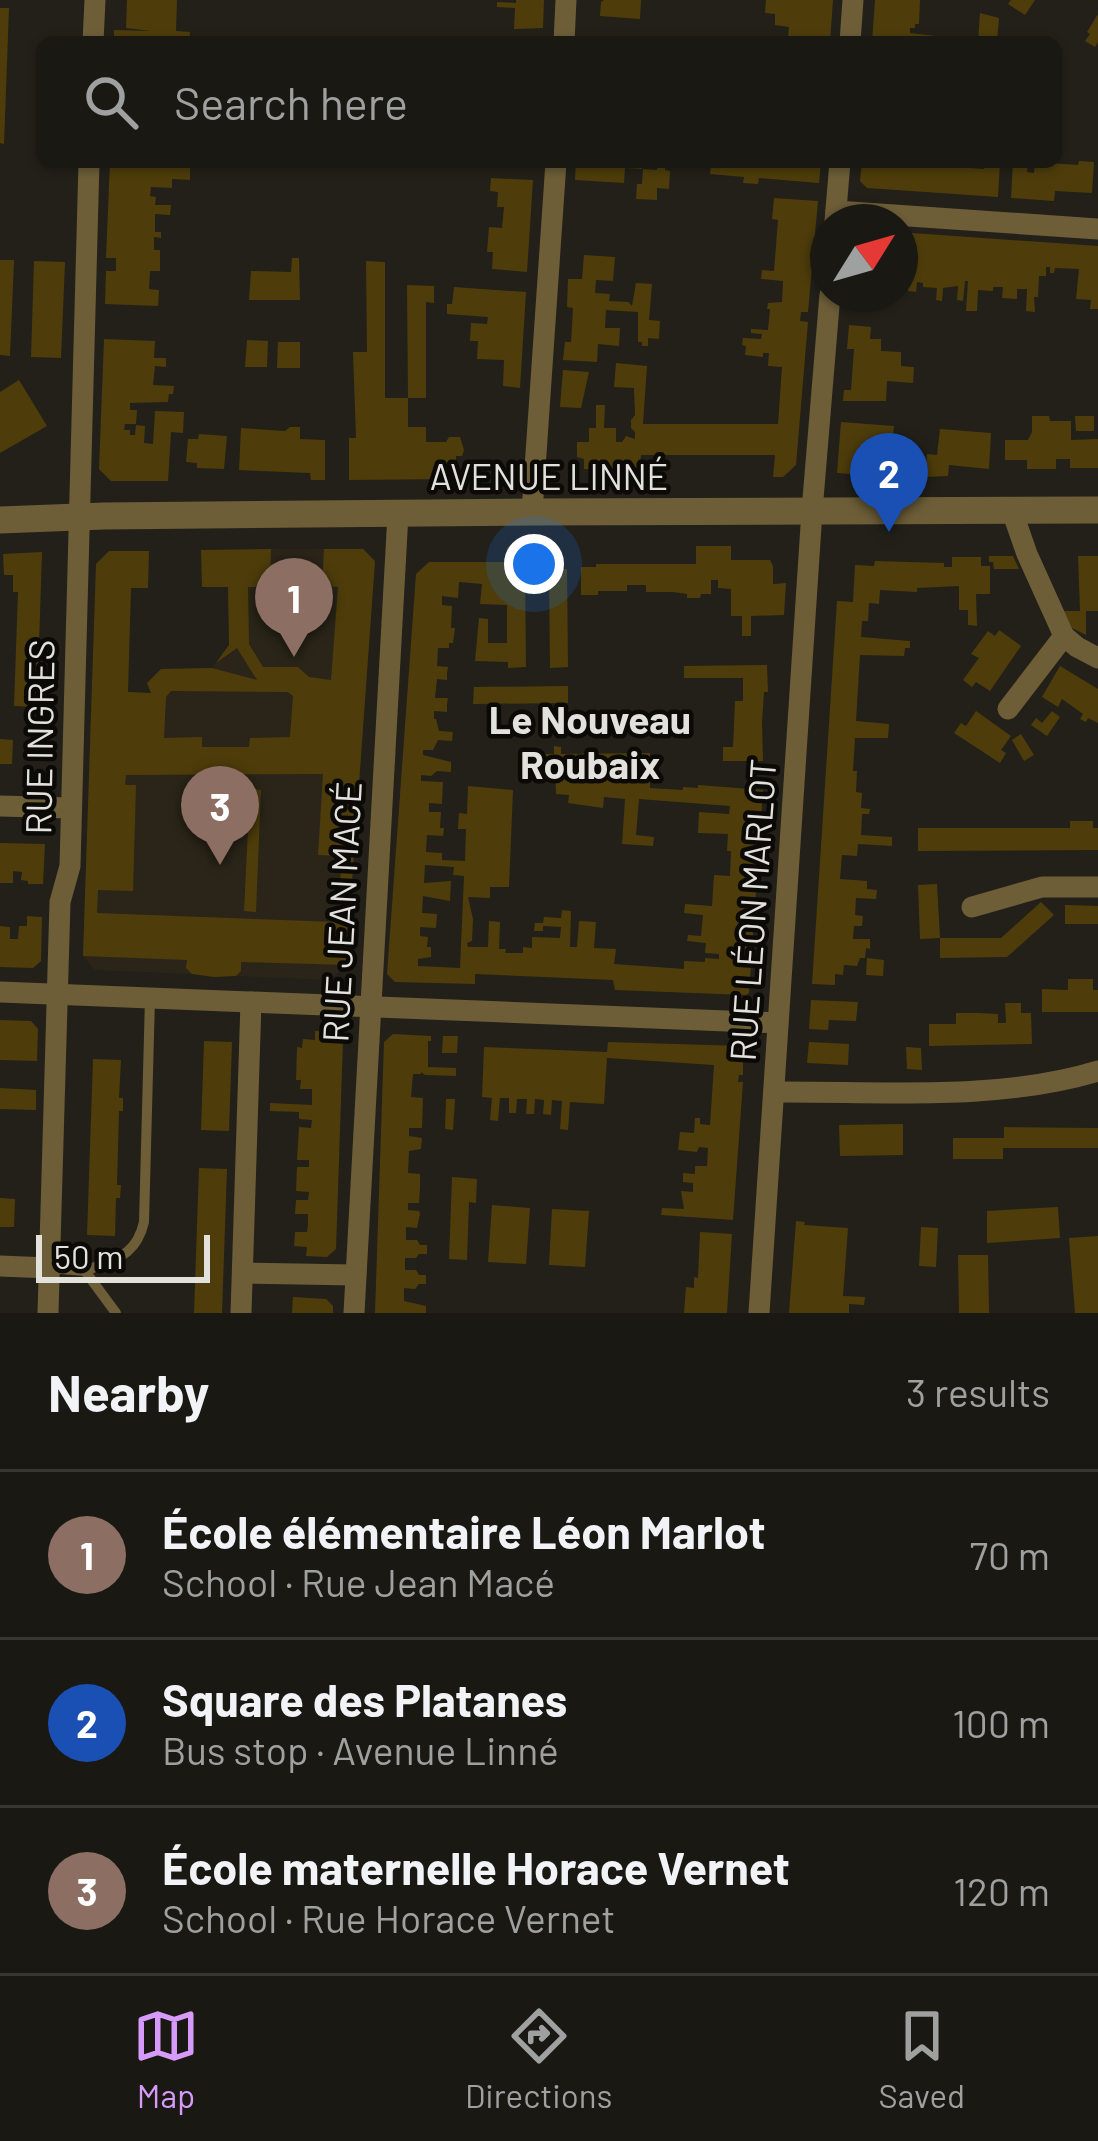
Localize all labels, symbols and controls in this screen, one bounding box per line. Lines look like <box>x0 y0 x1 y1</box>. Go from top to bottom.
search box <box>36 36 1062 168</box>
icon: search <box>78 69 144 135</box>
text: Search here <box>174 75 408 129</box>
north arrow <box>810 204 918 312</box>
pin: 2 <box>850 433 928 532</box>
street label: AVENUE LINNÉ <box>430 454 668 497</box>
your location <box>504 534 564 594</box>
pin: 1 <box>255 558 333 657</box>
street label: RUE INGRES <box>15 639 62 835</box>
district label: Le Nouveau Roubaix <box>489 695 691 787</box>
street label: RUE LÉON MARLOT <box>719 757 784 1063</box>
pin: 3 <box>181 766 259 865</box>
street label: RUE JEAN MACÉ <box>312 780 369 1043</box>
scale bar <box>36 1229 210 1282</box>
text: 50 m <box>54 1236 124 1276</box>
text: Nearby <box>48 1361 209 1422</box>
text: 3 results <box>906 1368 1050 1415</box>
text: École élémentaire Léon Marlot <box>162 1504 766 1558</box>
text: 1 <box>80 1531 94 1578</box>
text: 70 m <box>969 1531 1050 1578</box>
text: School · Rue Jean Macé <box>162 1558 555 1605</box>
text: Square des Platanes <box>162 1672 567 1726</box>
text: 2 <box>76 1699 98 1746</box>
text: 100 m <box>952 1699 1050 1746</box>
text: Bus stop · Avenue Linné <box>162 1726 559 1773</box>
text: École maternelle Horace Vernet <box>162 1840 790 1894</box>
text: 3 <box>76 1867 98 1914</box>
text: 120 m <box>953 1867 1050 1914</box>
text: School · Rue Horace Vernet <box>162 1894 616 1941</box>
tab: Map <box>133 2003 199 2115</box>
tab: Directions <box>465 2003 612 2115</box>
tab: Saved <box>878 2003 965 2115</box>

